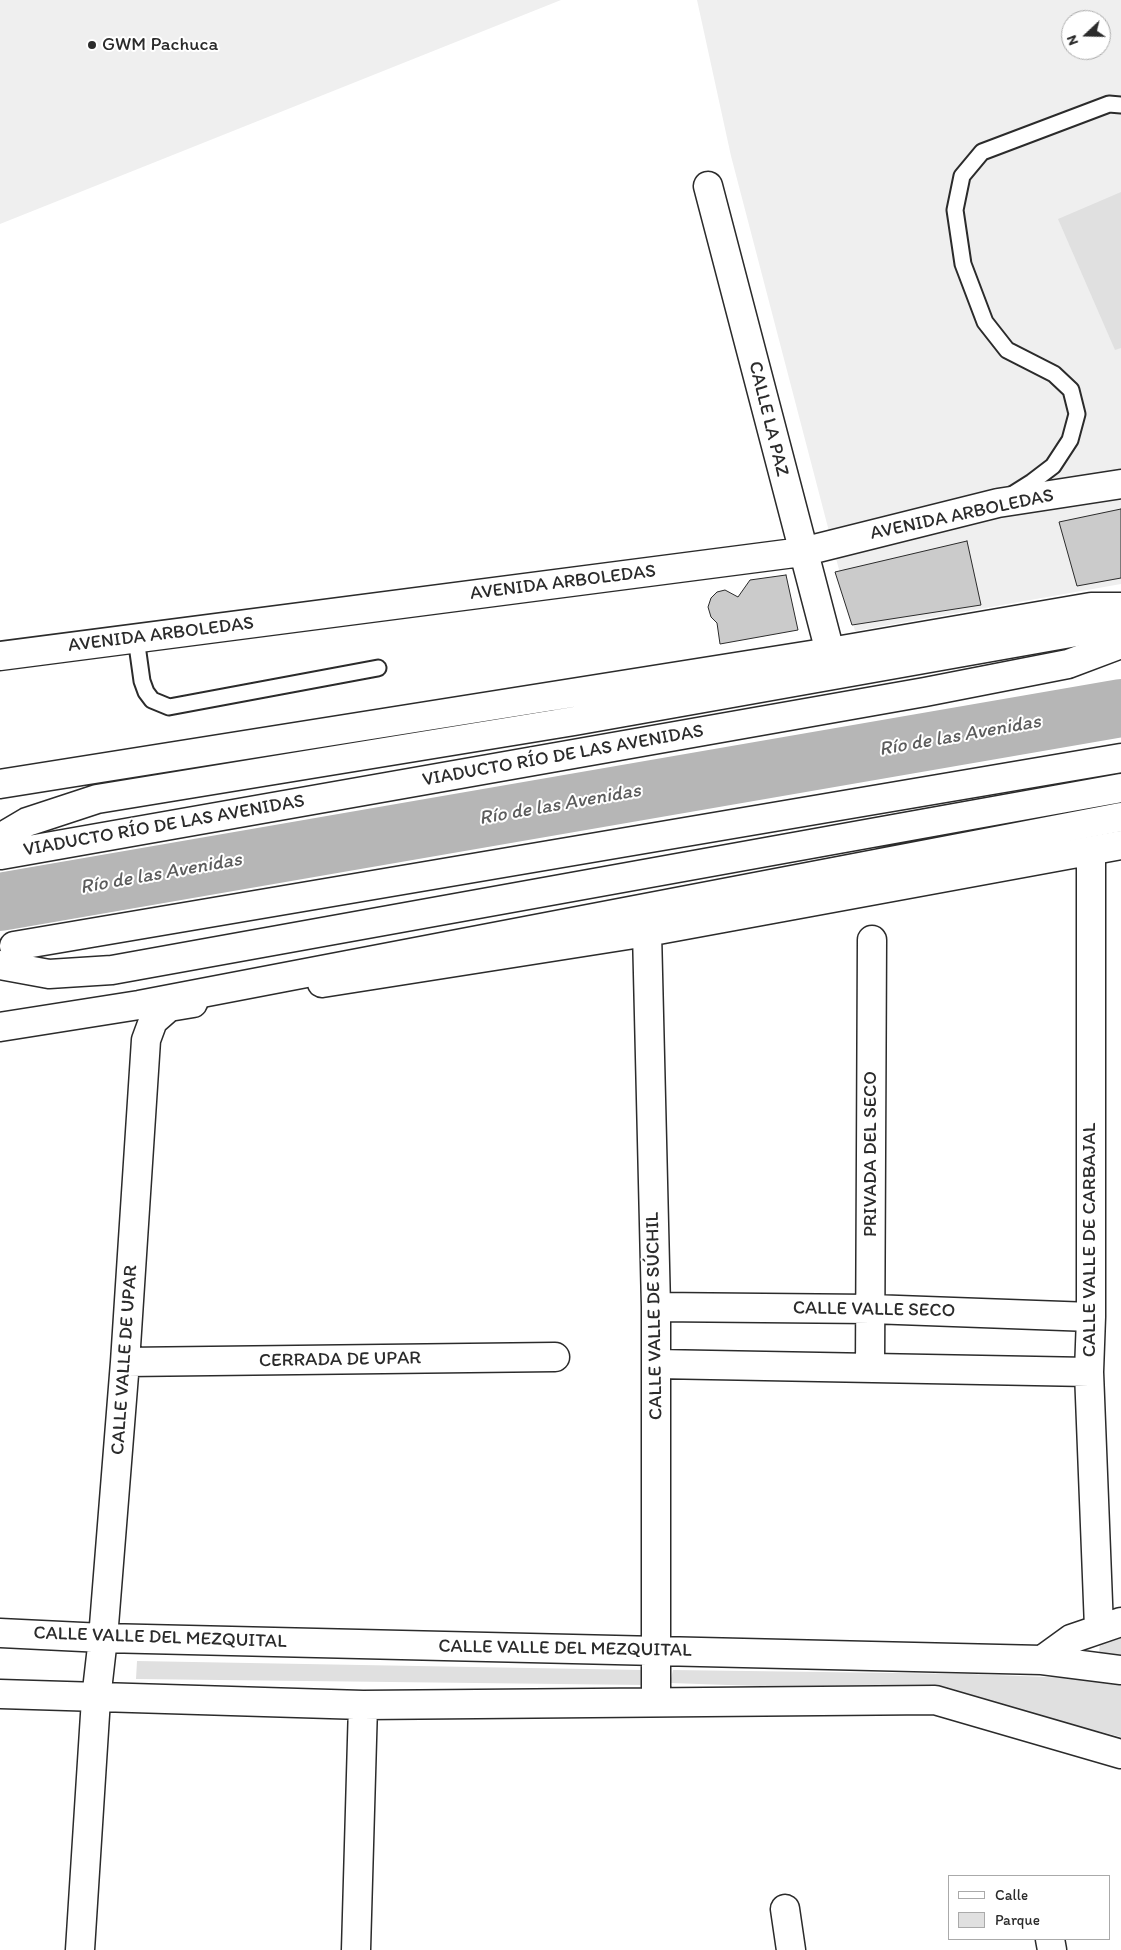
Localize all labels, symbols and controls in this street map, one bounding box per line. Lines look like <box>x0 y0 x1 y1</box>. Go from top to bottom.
north arrow <box>1061 10 1111 60</box>
text: N <box>1063 33 1082 48</box>
place label: GWM Pachuca <box>102 34 218 56</box>
marker: GWM Pachuca <box>86 39 98 51</box>
street label: CALLE LA PAZ <box>743 359 793 479</box>
street label: AVENIDA ARBOLEDAS <box>868 484 1056 546</box>
street label: AVENIDA ARBOLEDAS <box>469 560 657 606</box>
street label: AVENIDA ARBOLEDAS <box>67 612 255 658</box>
water label: Río de las Avenidas <box>877 710 1043 762</box>
street label: VIADUCTO RÍO DE LAS AVENIDAS <box>421 720 705 792</box>
water label: Río de las Avenidas <box>477 779 643 831</box>
street label: VIADUCTO RÍO DE LAS AVENIDAS <box>22 790 306 862</box>
water label: Río de las Avenidas <box>78 848 244 900</box>
street label: PRIVADA DEL SECO <box>860 1071 882 1237</box>
street label: CALLE VALLE DE CARBAJAL <box>1079 1123 1101 1357</box>
street label: CALLE VALLE DE SÚCHIL <box>642 1212 668 1420</box>
street label: CALLE VALLE DE UPAR <box>107 1264 143 1456</box>
street label: CALLE VALLE SECO <box>793 1297 955 1323</box>
street label: CERRADA DE UPAR <box>259 1347 421 1373</box>
street label: CALLE VALLE DEL MEZQUITAL <box>33 1622 287 1654</box>
street label: CALLE VALLE DEL MEZQUITAL <box>438 1635 692 1663</box>
legend <box>948 1875 1111 1940</box>
text: Calle <box>995 1886 1028 1904</box>
text: Parque <box>995 1911 1040 1929</box>

